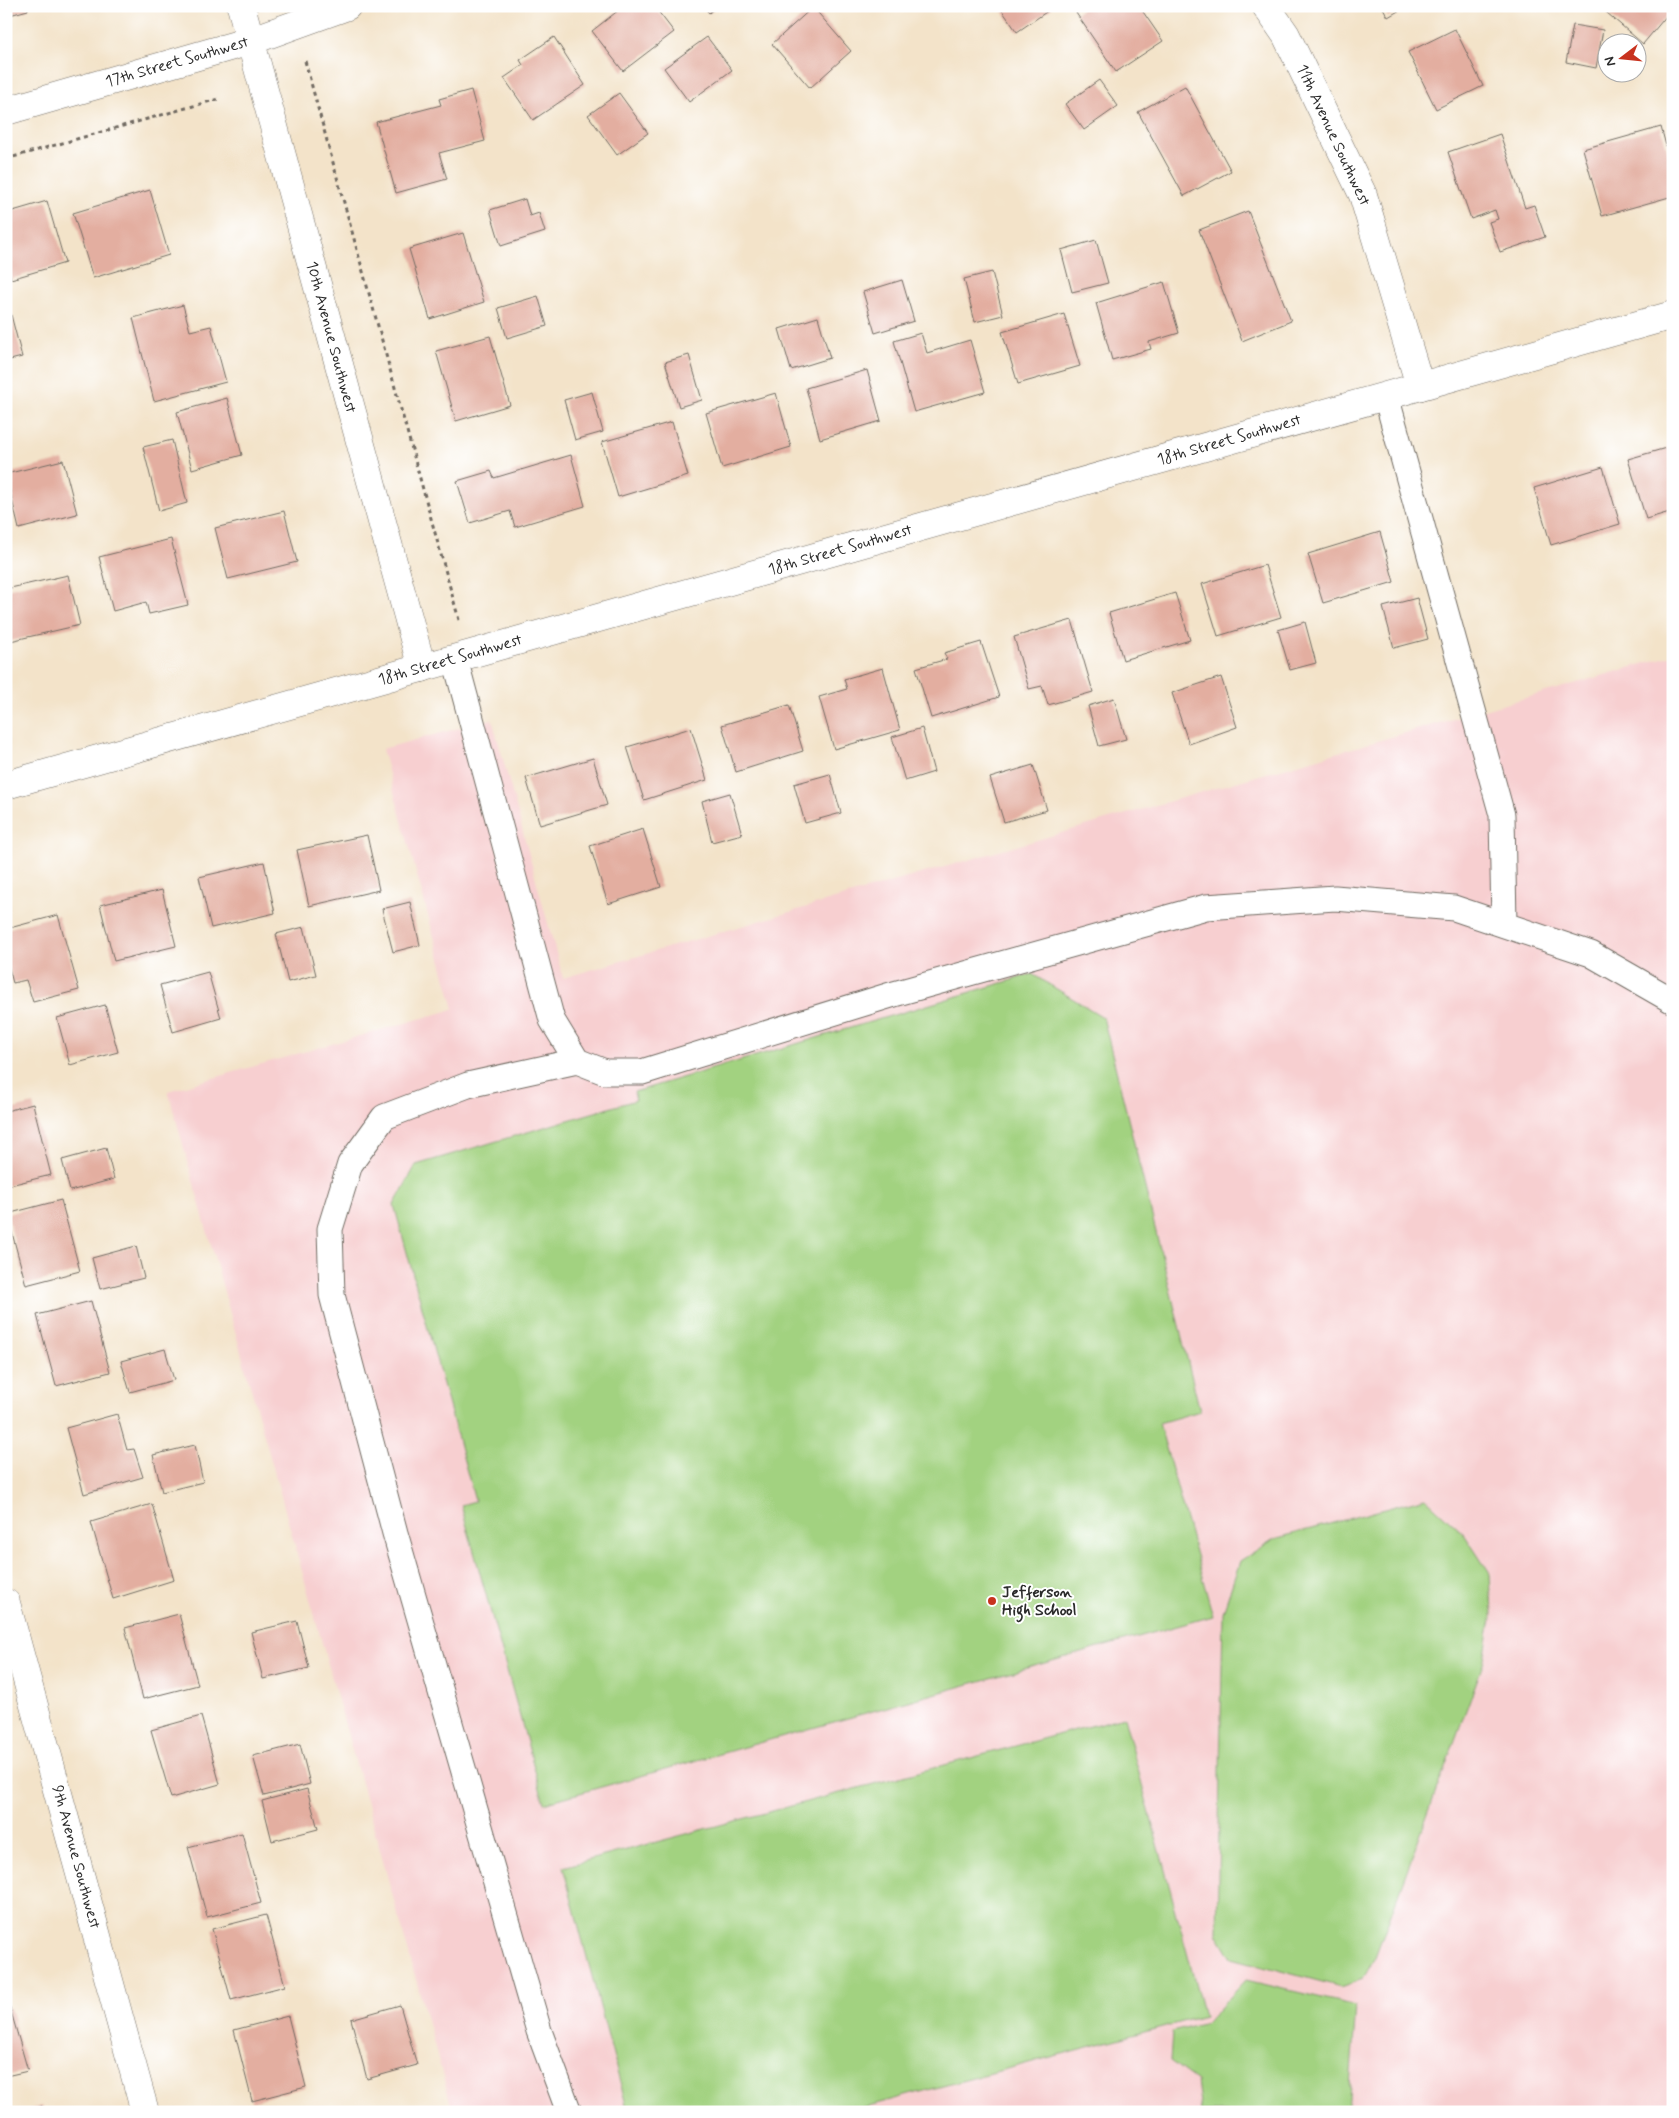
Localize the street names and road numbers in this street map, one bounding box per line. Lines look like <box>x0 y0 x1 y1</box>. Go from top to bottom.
street label: 17th Street Southwest <box>103 31 251 93</box>
street label: 11th Avenue Southwest <box>1291 61 1375 209</box>
street label: 10th Avenue Southwest <box>301 259 361 415</box>
street label: 18th Street Southwest <box>1155 409 1303 471</box>
street label: 18th Street Southwest <box>766 519 914 581</box>
street label: 18th Street Southwest <box>376 629 524 691</box>
street label: 9th Avenue Southwest <box>47 1783 105 1931</box>

